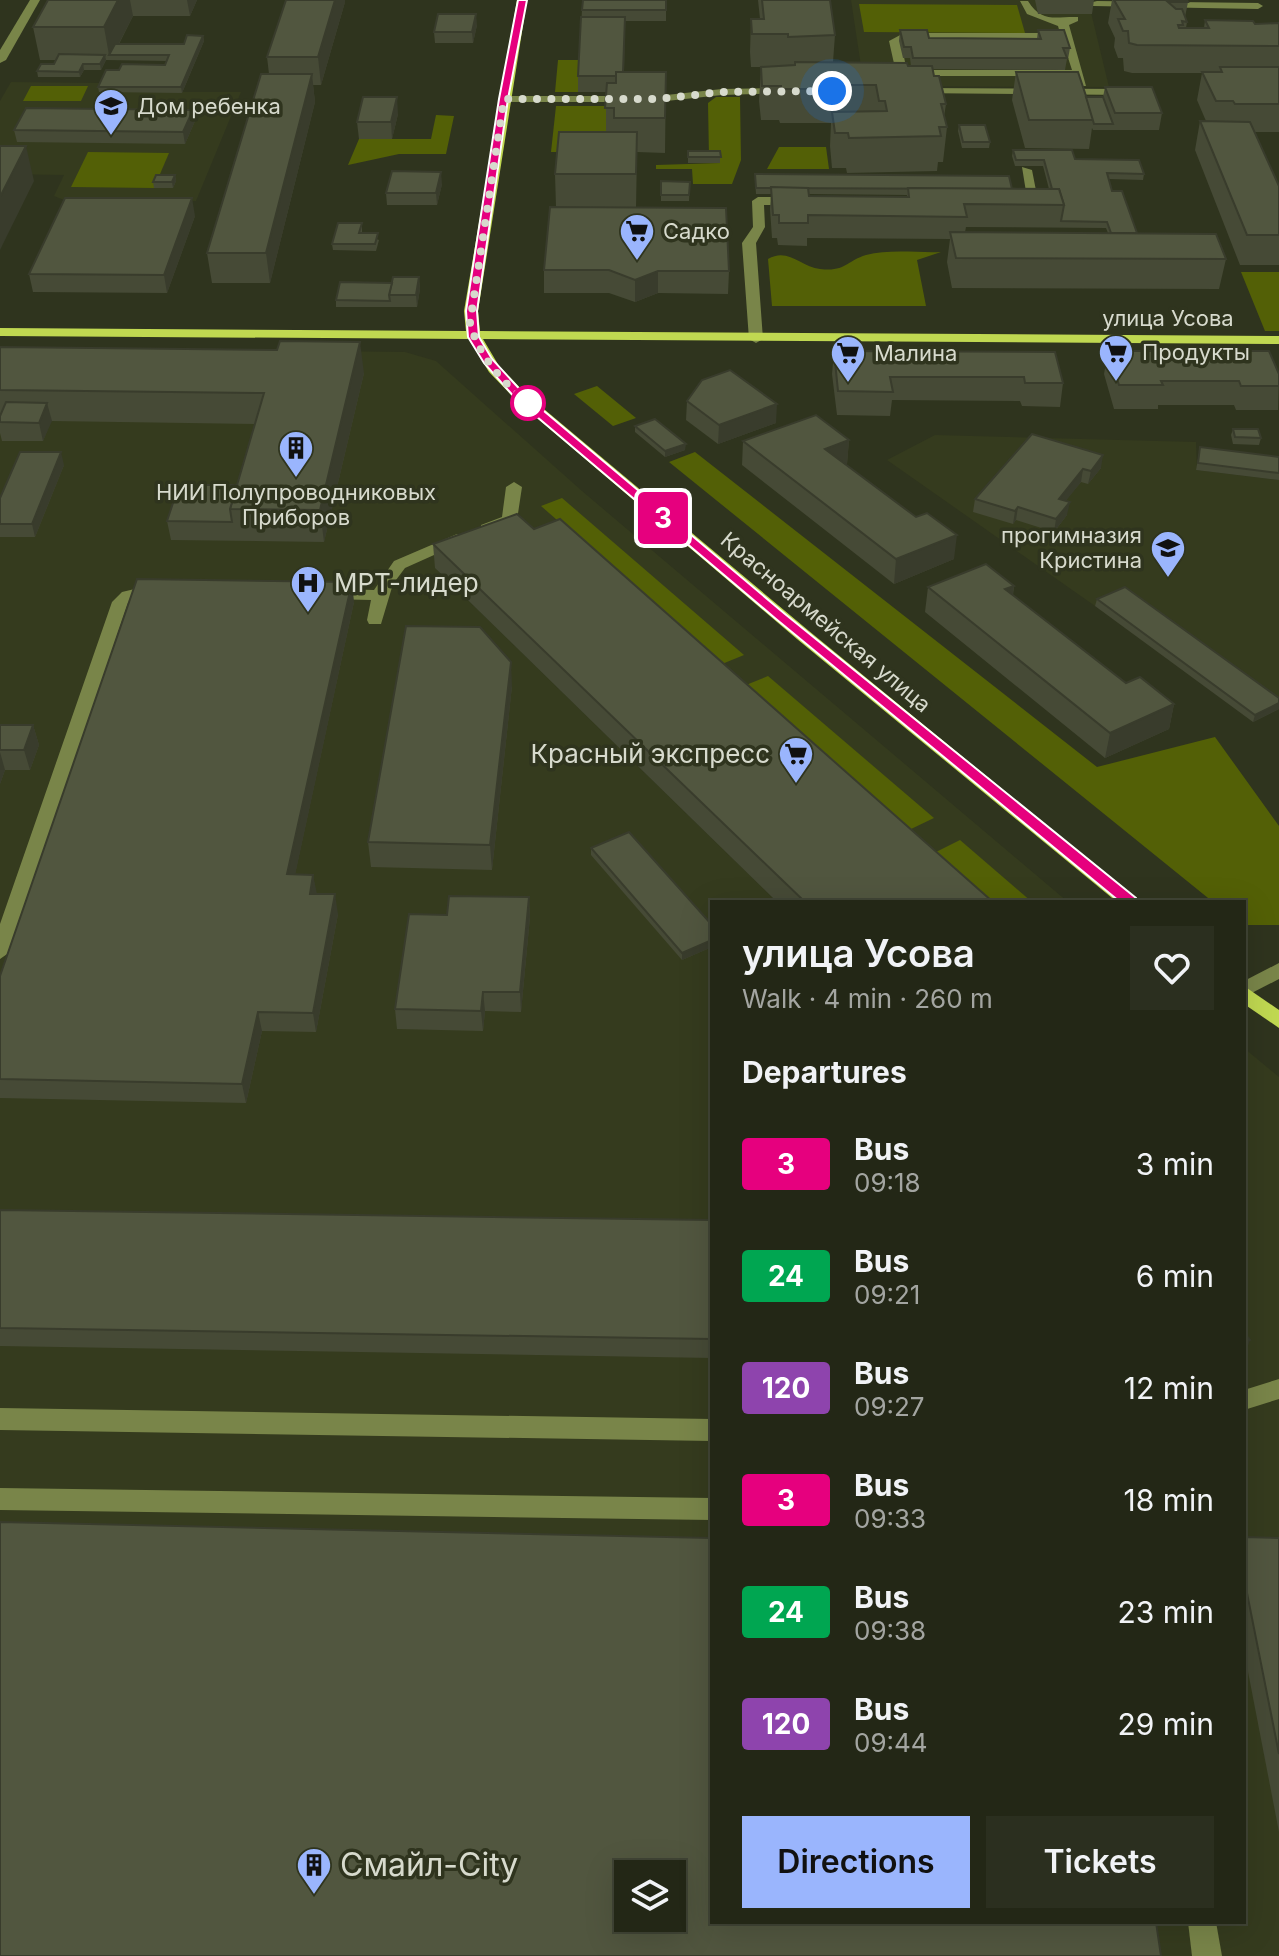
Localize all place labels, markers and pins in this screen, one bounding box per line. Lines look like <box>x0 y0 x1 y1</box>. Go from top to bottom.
school or university icon: Дом ребенка <box>92 87 130 137</box>
place label: Дом ребенка <box>137 93 281 119</box>
supermarket icon: Садко <box>618 212 656 262</box>
place label: Садко <box>663 218 730 244</box>
supermarket icon: Продукты <box>1097 333 1135 383</box>
supermarket icon: Малина <box>829 334 867 384</box>
place label: Продукты <box>1142 339 1250 365</box>
place label: Малина <box>874 340 957 366</box>
unlabelled marker <box>511 386 545 420</box>
building icon: НИИ Полупроводниковых Приборов <box>277 429 315 479</box>
place label: НИИ Полупроводниковых Приборов <box>156 479 436 530</box>
place label: прогимназия Кристина <box>1001 522 1142 573</box>
school or university icon: прогимназия Кристина <box>1149 529 1187 579</box>
hospital icon: МРТ-лидер <box>289 564 327 614</box>
place label: МРТ-лидер <box>334 567 479 598</box>
supermarket icon: Красный экспресс <box>777 735 815 785</box>
place label: Красный экспресс <box>531 738 770 769</box>
place label: Смайл-City <box>340 1845 518 1884</box>
building icon: Смайл-City <box>295 1846 333 1896</box>

